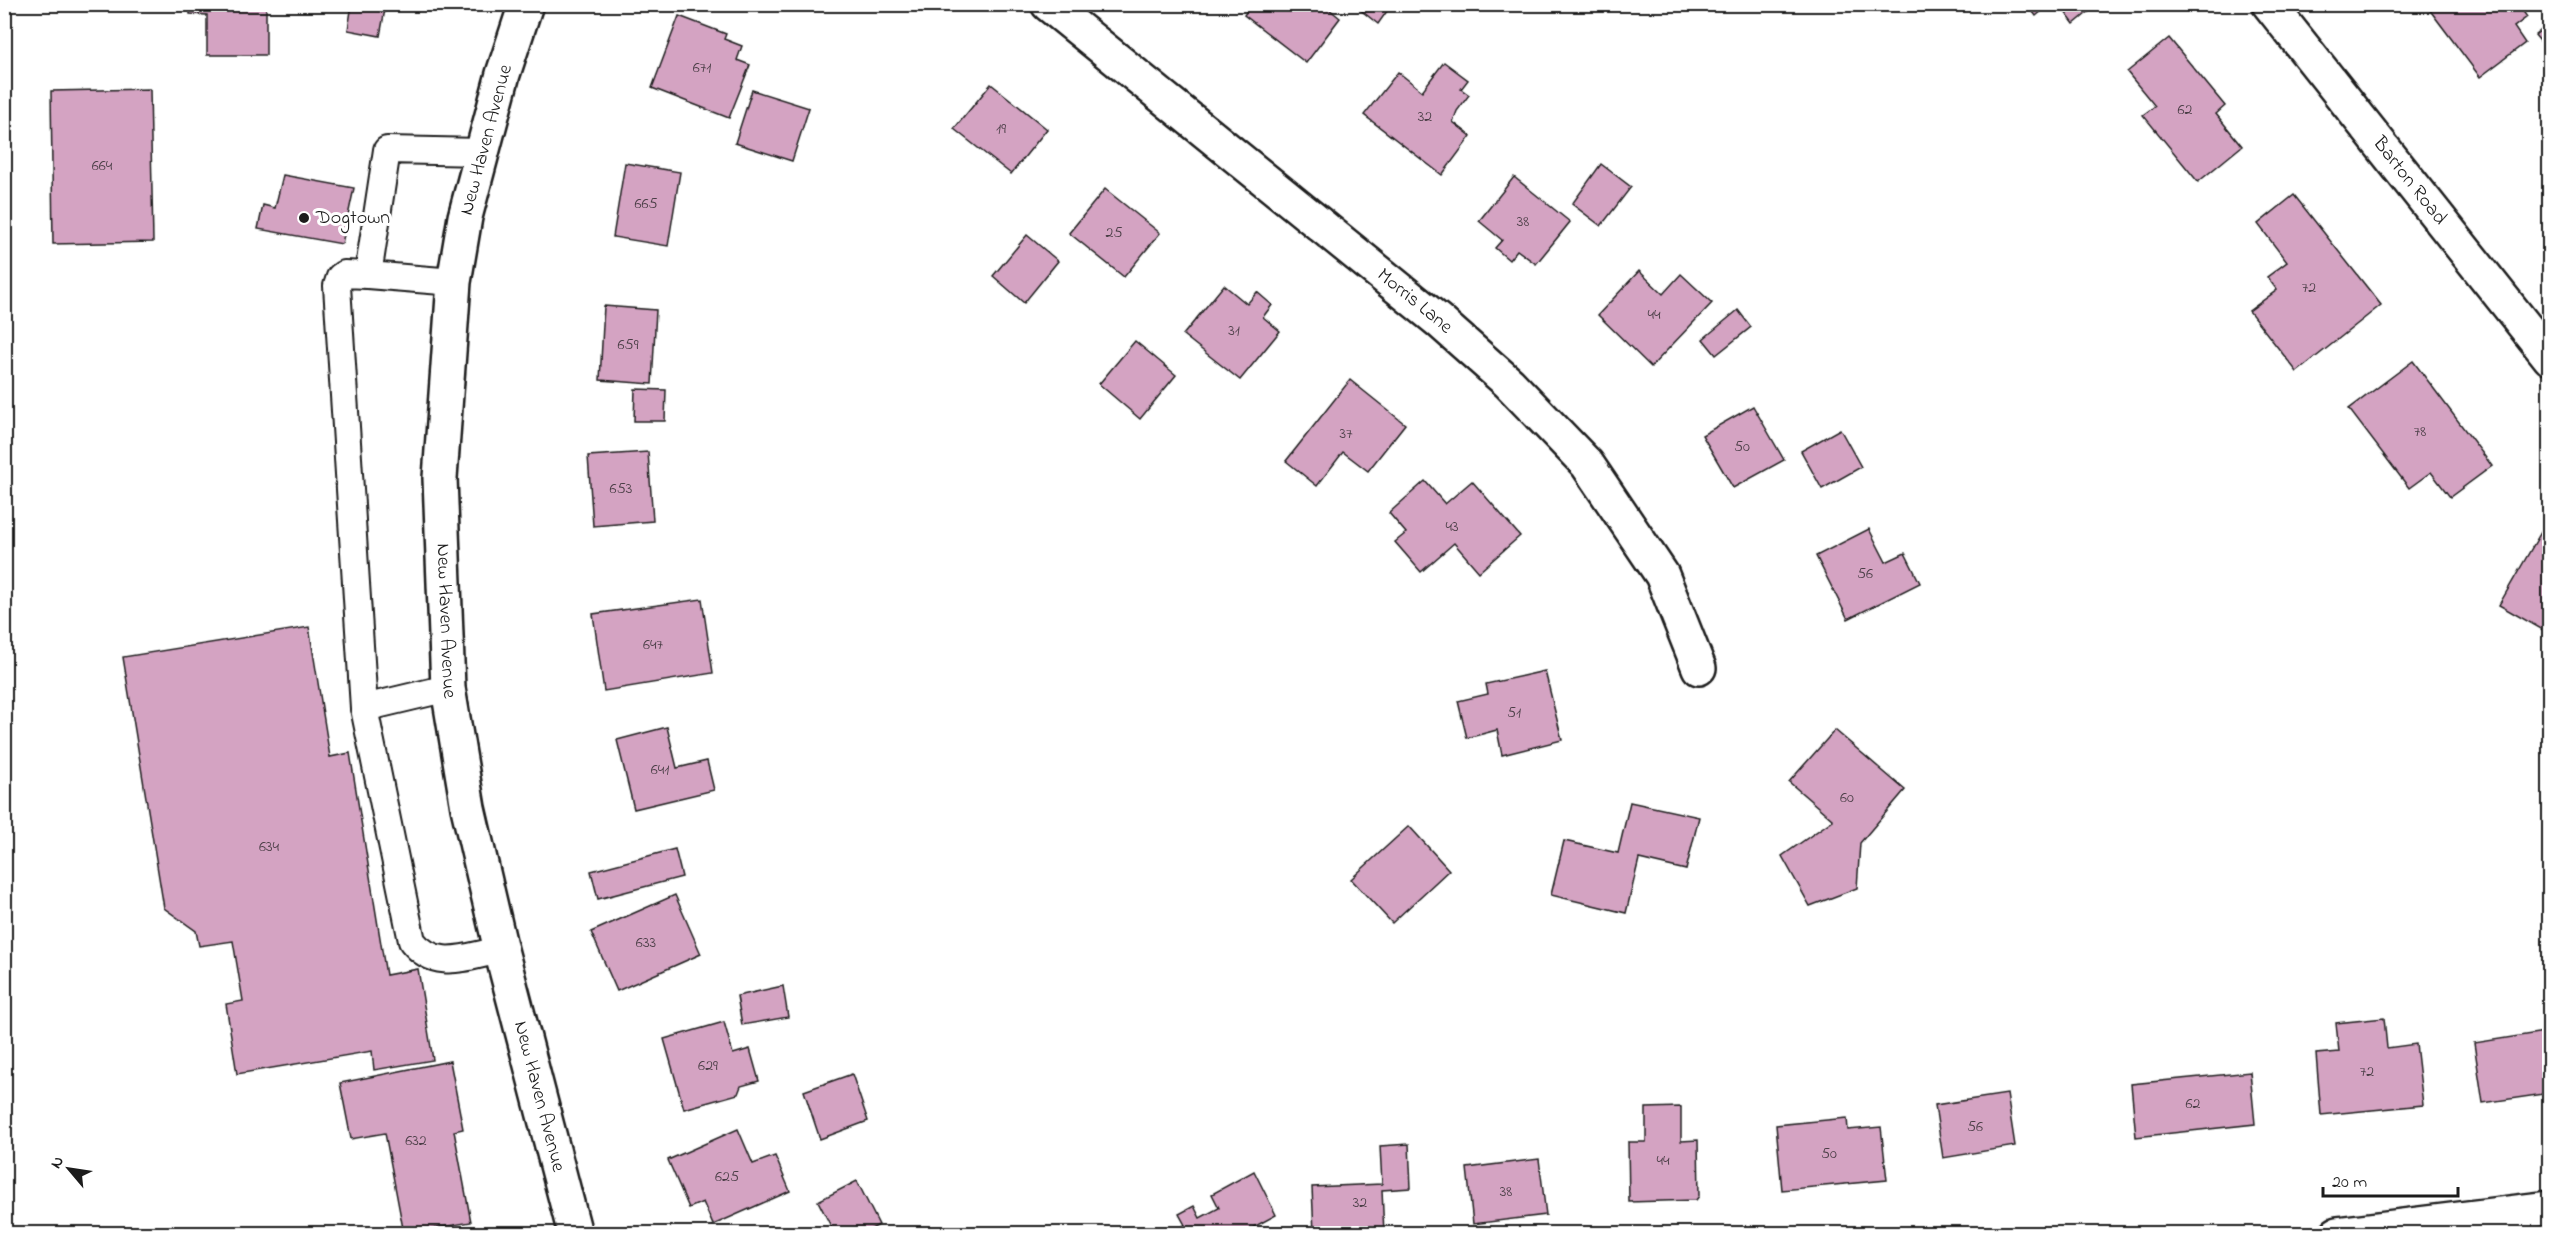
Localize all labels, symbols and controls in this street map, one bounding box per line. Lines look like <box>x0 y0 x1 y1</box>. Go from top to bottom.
house number: 671 <box>693 56 711 80</box>
street label: New Haven Avenue <box>453 61 521 219</box>
house number: 62 <box>2178 98 2193 122</box>
house number: 32 <box>1418 105 1432 129</box>
house number: 19 <box>996 117 1006 141</box>
street label: Barton Road <box>2365 130 2454 232</box>
house number: 664 <box>92 154 113 178</box>
house number: 665 <box>634 192 658 216</box>
place label: Dogtown <box>315 204 390 234</box>
house number: 38 <box>1517 210 1529 234</box>
marker: Dogtown <box>297 211 311 225</box>
house number: 25 <box>1105 221 1123 245</box>
street label: Morris Lane <box>1370 261 1459 341</box>
house number: 72 <box>2302 276 2316 300</box>
house number: 44 <box>1647 303 1661 327</box>
house number: 31 <box>1228 319 1240 343</box>
house number: 659 <box>617 333 639 357</box>
house number: 78 <box>2414 420 2426 444</box>
house number: 37 <box>1339 422 1353 446</box>
house number: 50 <box>1734 435 1750 459</box>
house number: 653 <box>610 477 632 501</box>
house number: 43 <box>1445 515 1459 539</box>
street label: New Haven Avenue <box>428 543 464 701</box>
house number: 56 <box>1857 562 1873 586</box>
house number: 647 <box>643 633 664 657</box>
house number: 51 <box>1507 701 1521 725</box>
house number: 641 <box>651 758 669 782</box>
house number: 60 <box>1840 786 1854 810</box>
house number: 634 <box>259 835 280 859</box>
house number: 633 <box>636 931 656 955</box>
street label: New Haven Avenue <box>506 1018 573 1175</box>
house number: 629 <box>698 1054 718 1078</box>
house number: 72 <box>2360 1060 2374 1084</box>
house number: 62 <box>2186 1092 2201 1116</box>
house number: 56 <box>1967 1115 1983 1139</box>
house number: 632 <box>405 1129 427 1153</box>
north arrow <box>39 1139 99 1199</box>
house number: 50 <box>1821 1142 1837 1166</box>
house number: 44 <box>1656 1149 1670 1173</box>
text: N <box>45 1152 71 1173</box>
scale bar <box>2323 1160 2458 1198</box>
house number: 625 <box>715 1165 739 1189</box>
text: 20 m <box>2332 1170 2367 1196</box>
house number: 38 <box>1500 1180 1512 1204</box>
house number: 32 <box>1353 1191 1367 1215</box>

